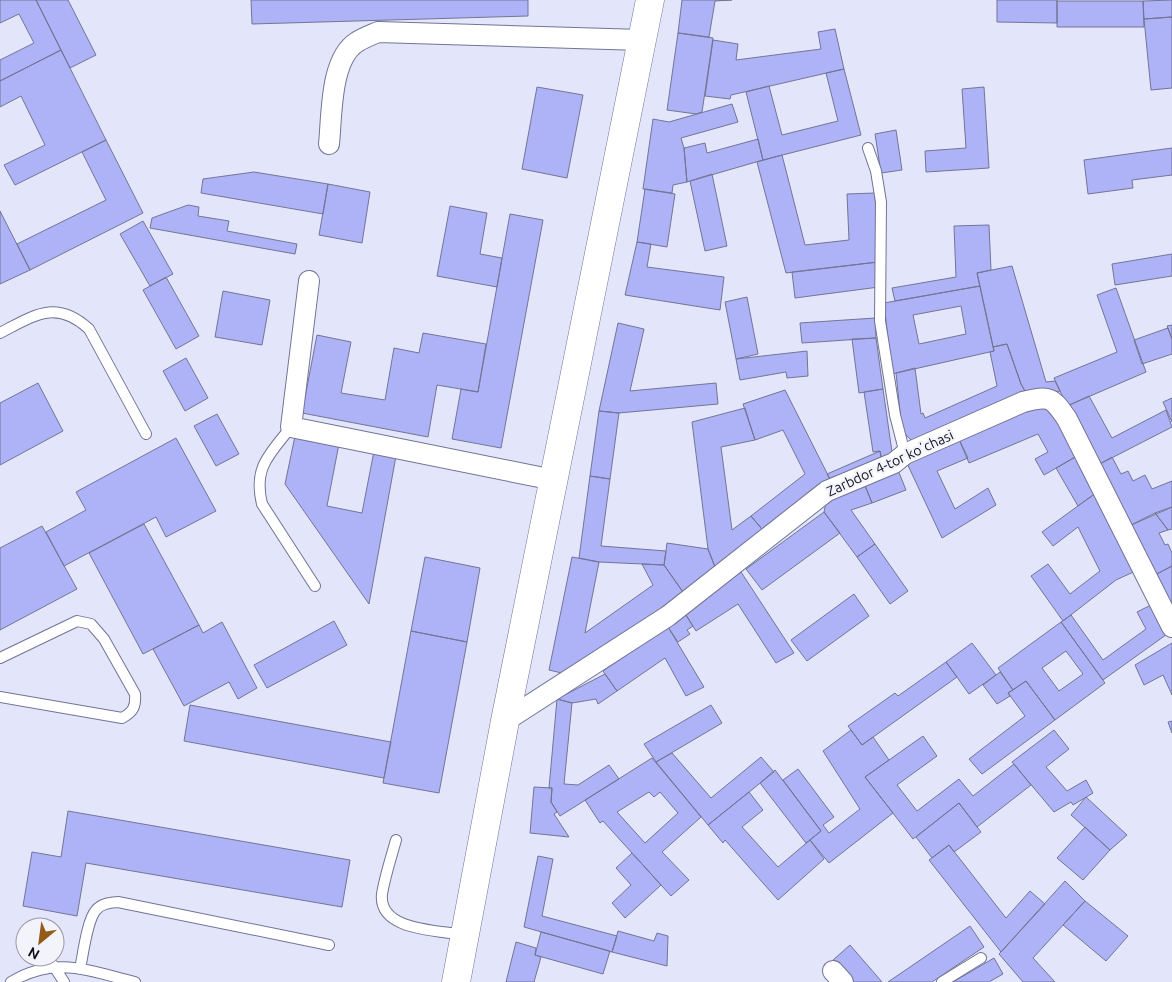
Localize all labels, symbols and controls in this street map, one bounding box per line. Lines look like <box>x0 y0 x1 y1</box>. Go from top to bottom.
street label: Zarbdor 4-tor koʼchasi <box>824 427 956 499</box>
north arrow <box>15 917 65 967</box>
text: N <box>25 944 42 963</box>

